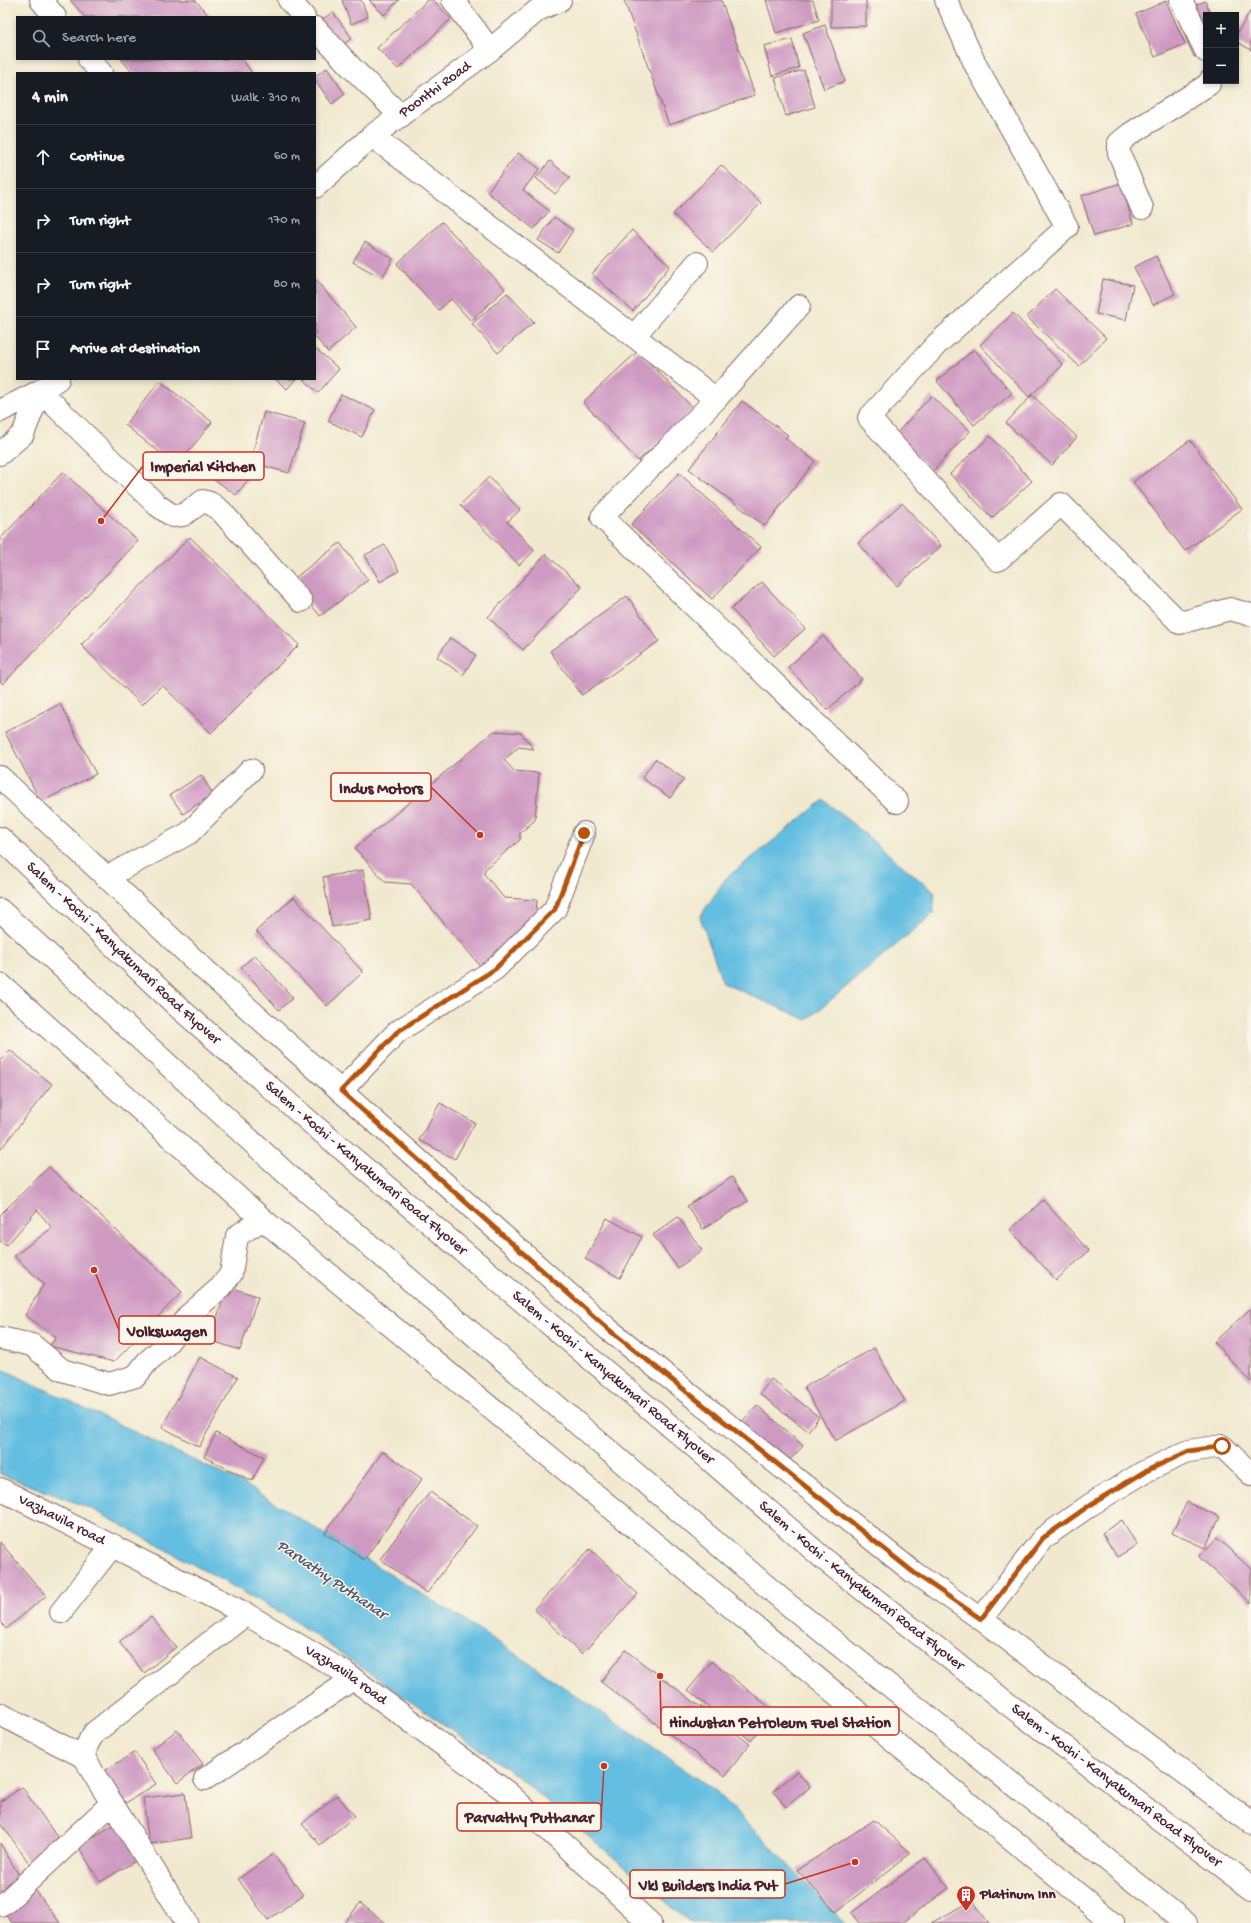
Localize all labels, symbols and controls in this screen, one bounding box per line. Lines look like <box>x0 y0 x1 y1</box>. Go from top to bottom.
map controls <box>1203 12 1239 84</box>
button: + <box>1203 12 1239 48</box>
search box <box>16 16 316 60</box>
icon: search <box>30 27 52 49</box>
text: Search here <box>62 29 136 47</box>
button: − <box>1203 48 1239 84</box>
street label: Poonthi Road <box>395 57 476 123</box>
text: 4 min <box>32 88 68 108</box>
text: Walk · 310 m <box>231 91 300 106</box>
icon: ahead <box>32 146 54 168</box>
text: Continue <box>70 148 124 166</box>
text: 60 m <box>274 149 300 164</box>
icon: right <box>32 210 54 232</box>
text: Turn right <box>70 212 130 230</box>
text: 170 m <box>268 213 300 228</box>
icon: right <box>32 274 54 296</box>
text: Turn right <box>70 276 130 294</box>
text: 80 m <box>273 277 300 292</box>
icon: arrive <box>32 338 54 360</box>
text: Arrive at destination <box>70 340 200 358</box>
callout: Imperial Kitchen <box>143 452 264 480</box>
text: Imperial Kitchen <box>150 459 256 478</box>
callout: Indus Motors <box>331 773 431 801</box>
text: Indus Motors <box>339 781 424 800</box>
route end <box>575 824 593 842</box>
street label: Salem - Kochi - Kanyakumari Road Flyover <box>22 858 225 1050</box>
street label: Salem - Kochi - Kanyakumari Road Flyover <box>261 1077 472 1261</box>
street label: Salem - Kochi - Kanyakumari Road Flyover <box>508 1287 719 1470</box>
callout: Volkswagen <box>119 1316 215 1344</box>
text: Volkswagen <box>126 1324 207 1343</box>
route start <box>1213 1437 1231 1455</box>
street label: Vazhavila road <box>14 1490 109 1550</box>
street label: Salem - Kochi - Kanyakumari Road Flyover <box>755 1497 969 1676</box>
water label: Parvathy Puthanar <box>272 1537 392 1627</box>
street label: Vazhavila road <box>300 1641 391 1710</box>
street label: Salem - Kochi - Kanyakumari Road Flyover <box>1007 1700 1226 1872</box>
callout: Hindustan Petroleum Fuel Station <box>661 1707 899 1735</box>
text: Hindustan Petroleum Fuel Station <box>669 1715 891 1734</box>
callout: Parvathy Puthanar <box>457 1803 601 1831</box>
text: Parvathy Puthanar <box>464 1810 596 1829</box>
callout: Vkl Builders India Pvt <box>630 1870 785 1898</box>
text: Vkl Builders India Pvt <box>638 1878 779 1897</box>
building icon: Platinum Inn <box>955 1884 977 1912</box>
place label: Platinum Inn <box>979 1886 1056 1904</box>

